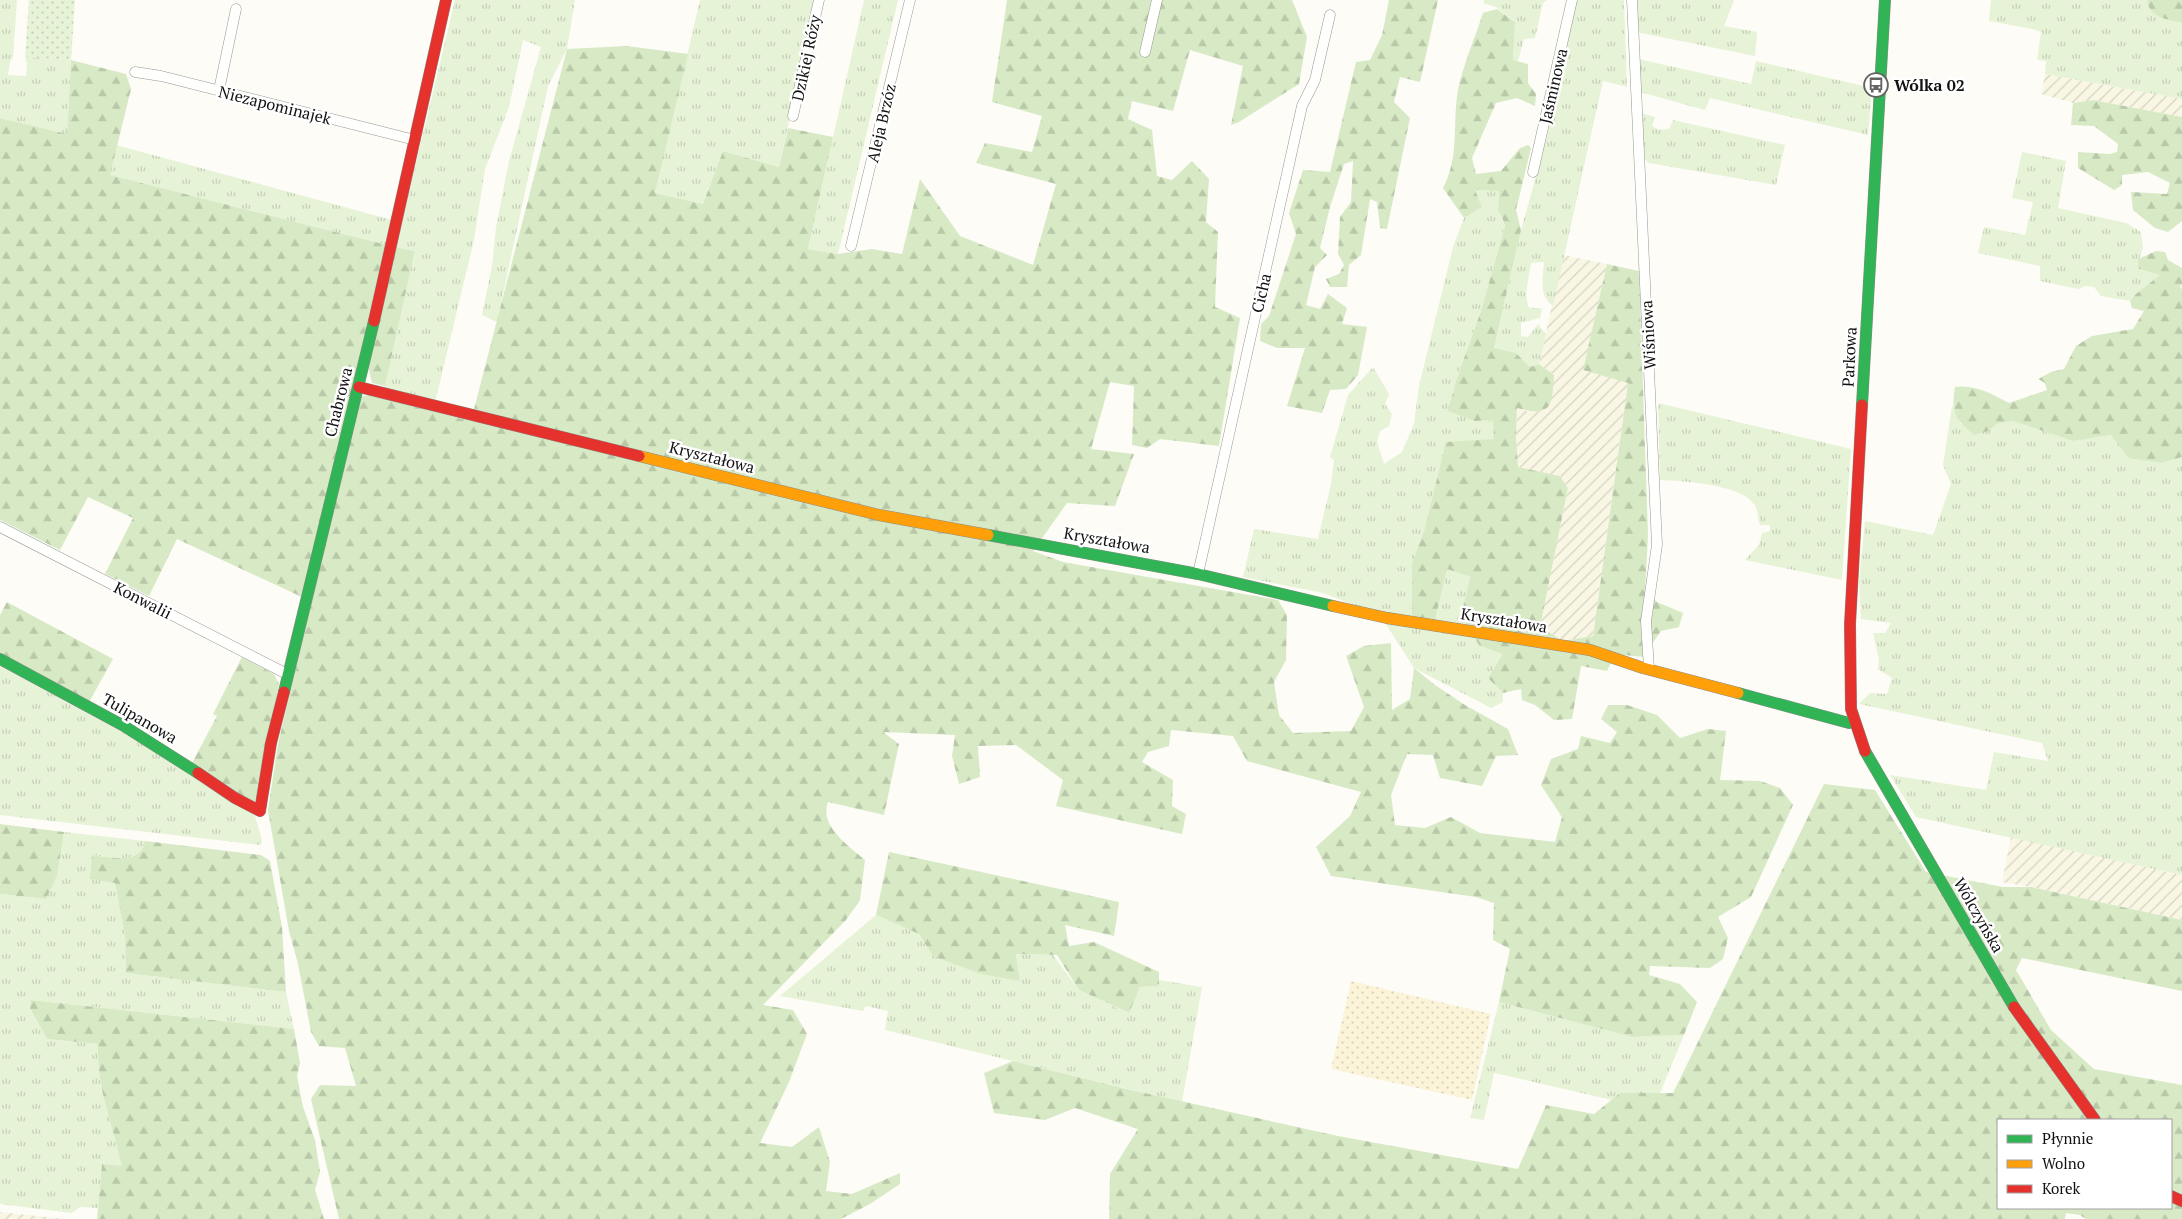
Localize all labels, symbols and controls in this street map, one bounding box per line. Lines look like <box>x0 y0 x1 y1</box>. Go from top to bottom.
street label: Dzikiej Róży <box>786 12 826 103</box>
street label: Jaśminowa <box>1534 46 1572 126</box>
bus stop icon: Wólka 02 <box>1863 72 1889 98</box>
place label: Wólka 02 <box>1894 74 1965 96</box>
street label: Niezapominajek <box>216 80 334 130</box>
street label: Aleja Brzóz <box>861 81 901 165</box>
street label: Cicha <box>1246 271 1276 315</box>
street label: Wiśniowa <box>1635 300 1661 370</box>
street label: Parkowa <box>1836 326 1862 388</box>
street label: Chabrowa <box>319 365 357 439</box>
street label: Kryształowa <box>667 436 757 478</box>
street label: Kryształowa <box>1062 522 1152 558</box>
street label: Konwalii <box>110 576 176 624</box>
street label: Kryształowa <box>1459 602 1549 638</box>
street label: Tulipanowa <box>98 688 182 748</box>
street label: Wólczyńska <box>1949 873 2009 957</box>
legend <box>1997 1119 2172 1209</box>
text: Płynnie <box>2042 1128 2093 1148</box>
text: Wolno <box>2042 1153 2085 1173</box>
text: Korek <box>2042 1178 2081 1198</box>

